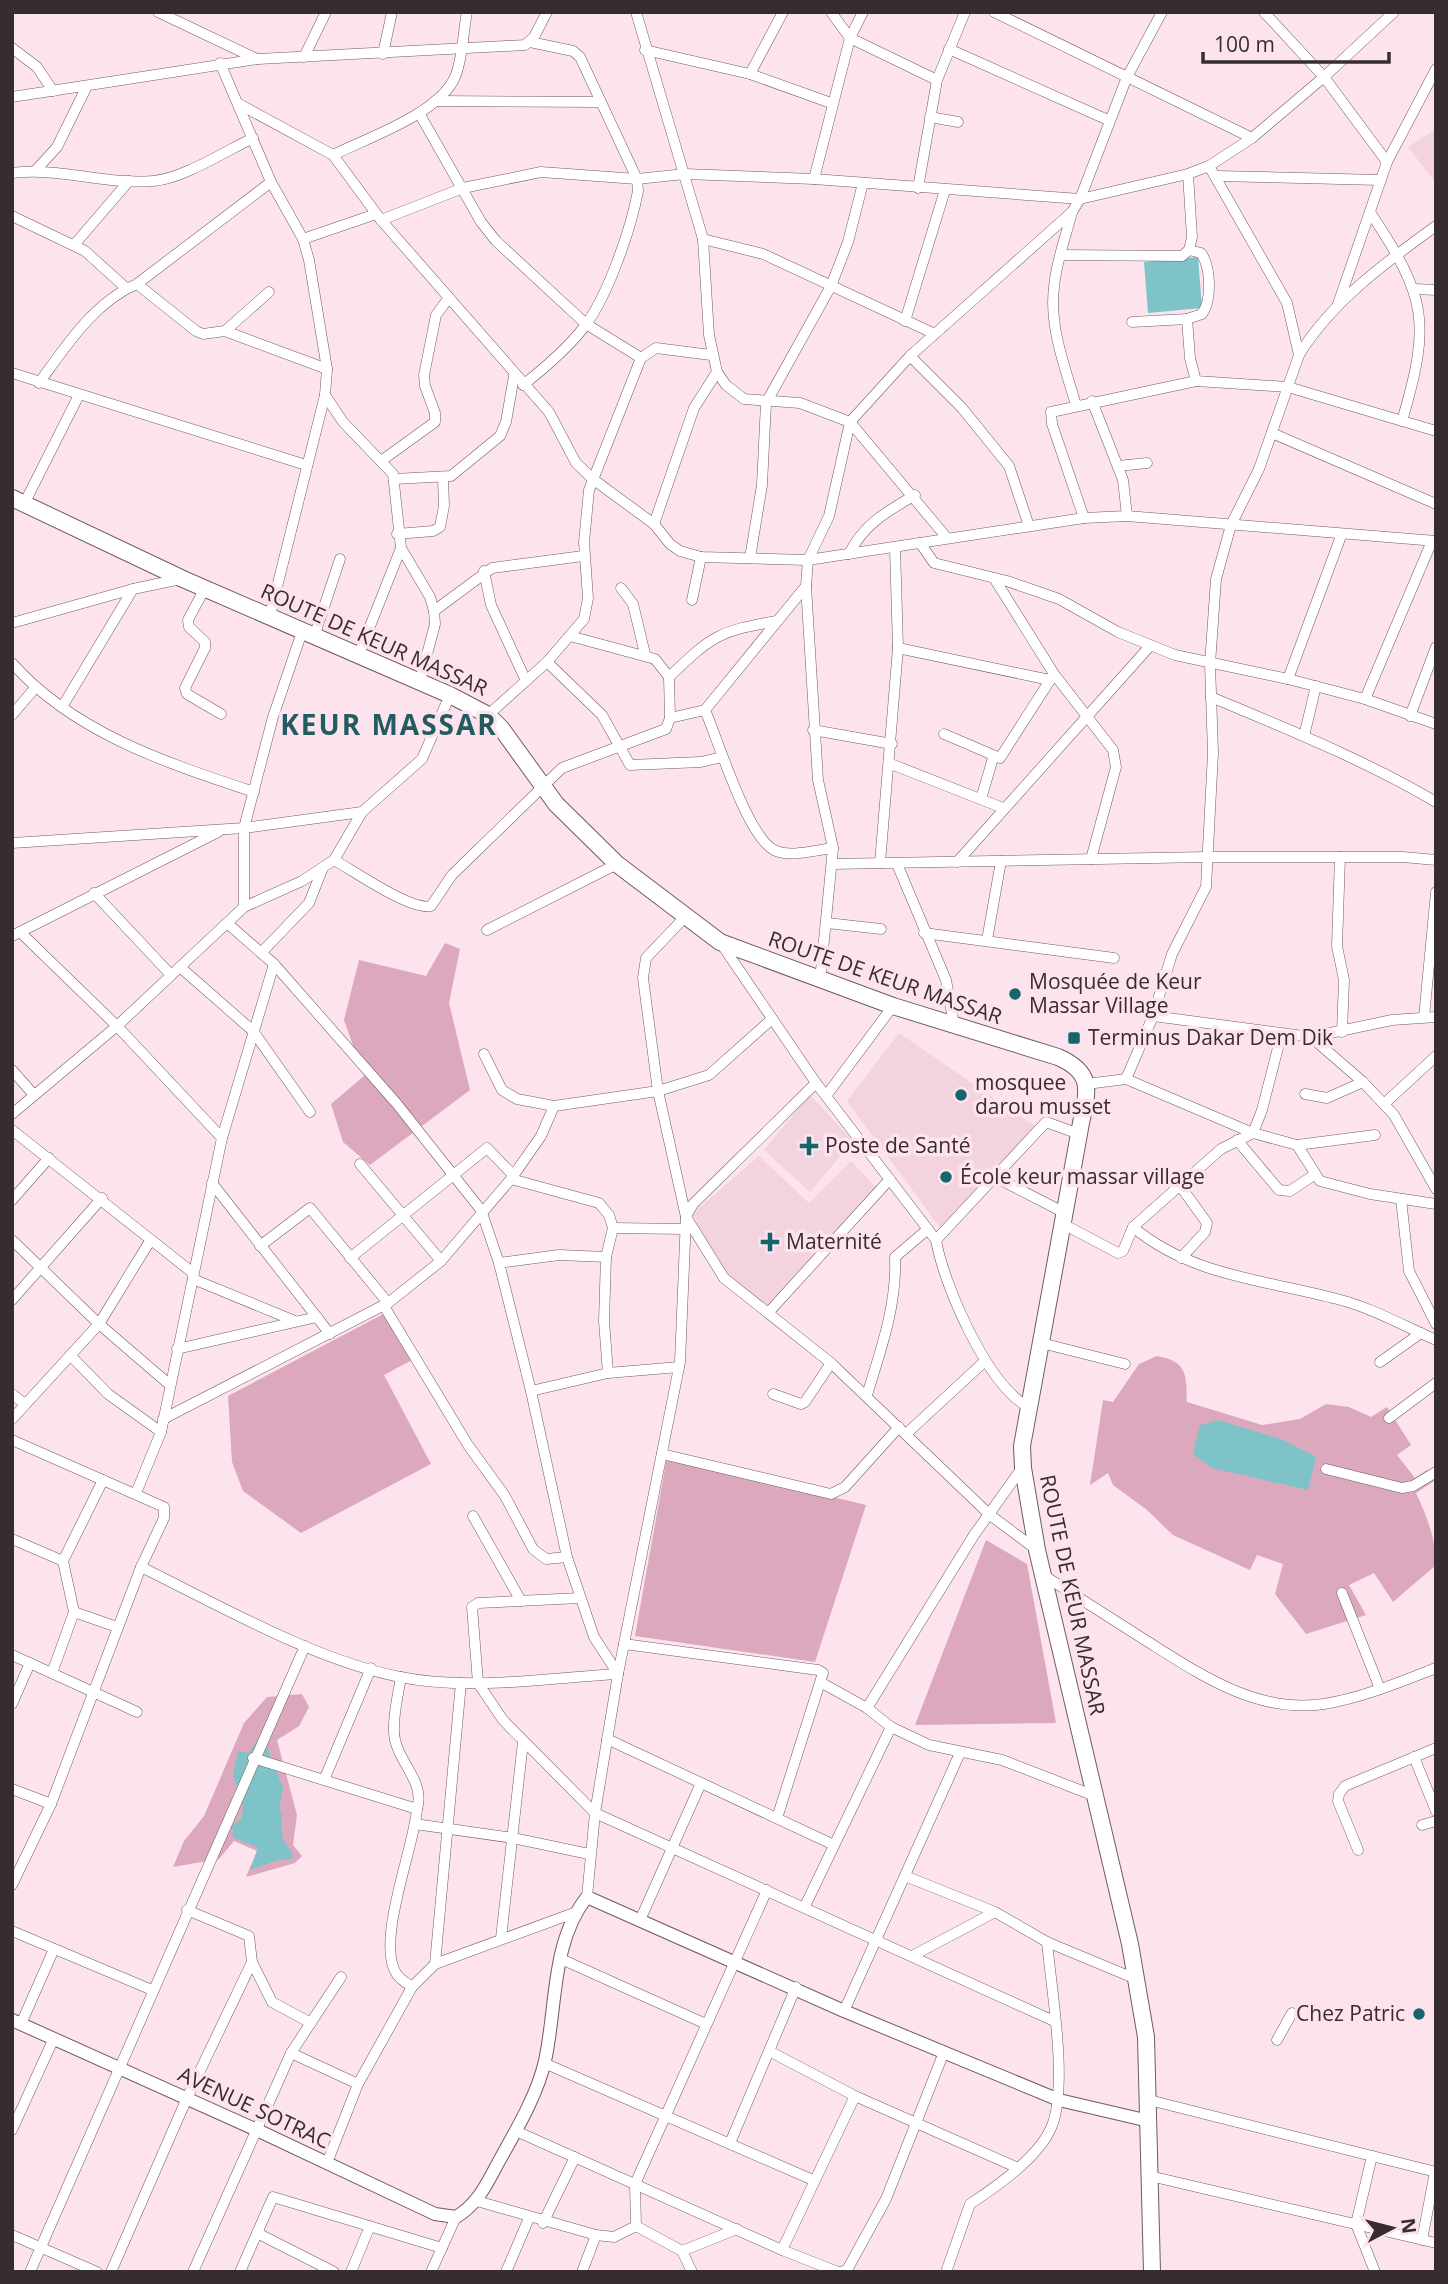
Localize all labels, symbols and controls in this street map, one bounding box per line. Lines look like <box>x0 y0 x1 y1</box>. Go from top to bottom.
scale bar <box>1203 21 1388 65</box>
text: 100 m <box>1214 30 1275 58</box>
street label: ROUTE DE KEUR MASSAR <box>257 576 492 702</box>
district label: KEUR MASSAR <box>280 705 498 743</box>
street label: ROUTE DE KEUR MASSAR <box>765 924 1006 1030</box>
place label: Mosquée de Keur Massar Village <box>1029 967 1202 1019</box>
marker: Mosquée de Keur Massar Village <box>1007 986 1023 1002</box>
place label: Terminus Dakar Dem Dik <box>1088 1023 1333 1051</box>
marker: Terminus Dakar Dem Dik <box>1066 1030 1082 1046</box>
place label: mosquee darou musset <box>975 1068 1111 1120</box>
marker: mosquee darou musset <box>953 1087 969 1103</box>
place label: Poste de Santé <box>825 1131 970 1159</box>
marker: Poste de Santé <box>799 1136 819 1156</box>
place label: École keur massar village <box>960 1162 1205 1190</box>
marker: École keur massar village <box>938 1169 954 1185</box>
place label: Maternité <box>786 1227 882 1255</box>
marker: Maternité <box>760 1232 780 1252</box>
street label: ROUTE DE KEUR MASSAR <box>1034 1472 1112 1718</box>
place label: Chez Patric <box>1296 1999 1405 2027</box>
marker: Chez Patric <box>1411 2006 1427 2022</box>
street label: AVENUE SOTRAC <box>174 2060 335 2155</box>
north arrow <box>1357 2193 1427 2263</box>
text: N <box>1395 2217 1423 2235</box>

